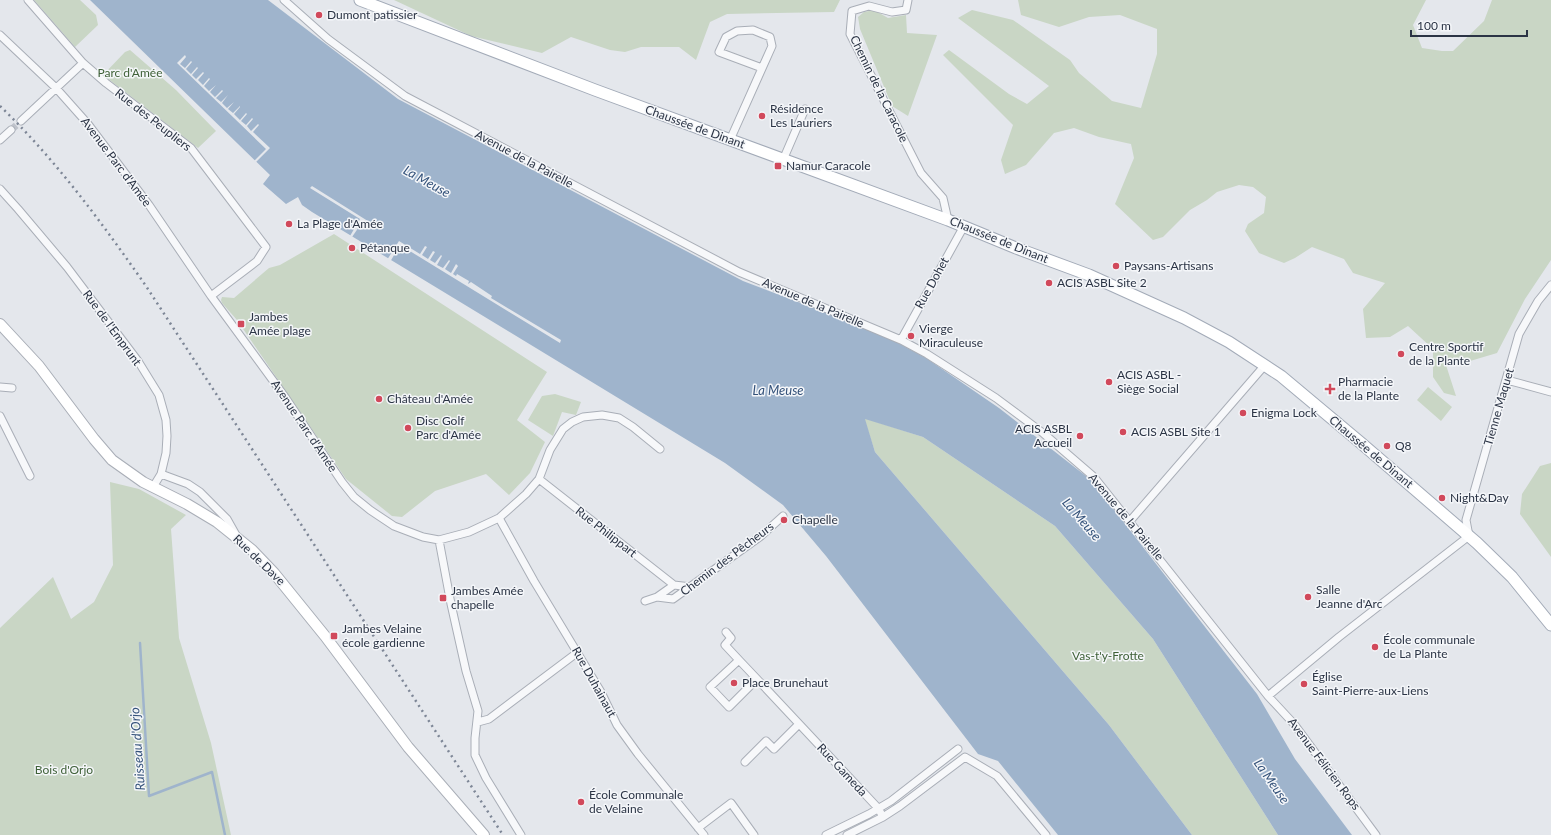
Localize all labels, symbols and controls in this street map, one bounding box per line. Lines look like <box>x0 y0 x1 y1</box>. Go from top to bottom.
place label: Dumont patissier <box>327 7 418 22</box>
marker: Dumont patissier <box>314 10 324 20</box>
scale bar <box>1411 12 1527 38</box>
text: 100 m <box>1417 18 1451 33</box>
street label: Chemin de la Caracole <box>847 33 912 145</box>
park label: Parc d'Amée <box>97 65 163 80</box>
street label: Rue des Peupliers <box>112 85 195 154</box>
place label: Résidence Les Lauriers <box>770 101 832 130</box>
street label: Chaussée de Dinant <box>643 102 748 152</box>
marker: Résidence Les Lauriers <box>757 111 767 121</box>
street label: Avenue Parc d'Amée <box>78 114 155 209</box>
street label: Avenue de la Pairelle <box>473 126 576 191</box>
place label: Namur Caracole <box>786 158 871 173</box>
marker: Namur Caracole <box>773 161 783 171</box>
water label: La Meuse <box>401 162 453 200</box>
street label: Chaussée de Dinant <box>948 213 1051 266</box>
place label: La Plage d'Amée <box>297 216 383 231</box>
marker: La Plage d'Amée <box>284 219 294 229</box>
place label: Pétanque <box>360 240 410 255</box>
marker: Pétanque <box>347 243 357 253</box>
street label: Rue Dohet <box>911 254 952 311</box>
place label: Paysans-Artisans <box>1124 258 1213 273</box>
marker: Paysans-Artisans <box>1111 261 1121 271</box>
street label: Avenue de la Pairelle <box>760 274 866 331</box>
place label: ACIS ASBL Site 2 <box>1057 275 1147 290</box>
marker: ACIS ASBL Site 2 <box>1044 278 1054 288</box>
street label: Rue de l'Emprunt <box>80 287 145 369</box>
place label: Jambes Amée plage <box>249 309 311 338</box>
marker: Jambes Amée plage <box>236 319 246 329</box>
place label: Vierge Miraculeuse <box>919 321 983 350</box>
marker: Vierge Miraculeuse <box>906 331 916 341</box>
place label: Centre Sportif de la Plante <box>1409 339 1484 368</box>
marker: Centre Sportif de la Plante <box>1396 349 1406 359</box>
street label: Tienne Maquet <box>1480 366 1517 447</box>
place label: ACIS ASBL - Siège Social <box>1117 367 1181 396</box>
place label: Pharmacie de la Plante <box>1338 374 1399 403</box>
street label: Avenue Parc d'Amée <box>268 377 341 475</box>
marker: ACIS ASBL - Siège Social <box>1104 377 1114 387</box>
water label: La Meuse <box>752 382 804 398</box>
marker: Pharmacie de la Plante <box>1325 384 1335 394</box>
place label: Château d'Amée <box>387 391 473 406</box>
marker: Château d'Amée <box>374 394 384 404</box>
place label: Enigma Lock <box>1251 405 1318 420</box>
marker: Enigma Lock <box>1238 408 1248 418</box>
street label: Chaussée de Dinant <box>1326 412 1417 492</box>
place label: Disc Golf Parc d'Amée <box>416 413 481 442</box>
place label: ACIS ASBL Accueil <box>1015 421 1072 450</box>
marker: Disc Golf Parc d'Amée <box>403 423 413 433</box>
place label: ACIS ASBL Site 1 <box>1131 424 1221 439</box>
marker: ACIS ASBL Site 1 <box>1118 427 1128 437</box>
marker: ACIS ASBL Accueil <box>1075 431 1085 441</box>
place label: Q8 <box>1395 438 1412 453</box>
marker: Q8 <box>1382 441 1392 451</box>
street label: Avenue de la Pairelle <box>1086 470 1167 563</box>
place label: Night&Day <box>1450 490 1509 505</box>
marker: Night&Day <box>1437 493 1447 503</box>
water label: La Meuse <box>1059 494 1105 544</box>
street label: Rue Philippart <box>573 503 641 561</box>
place label: Chapelle <box>792 512 838 527</box>
marker: Chapelle <box>779 515 789 525</box>
street label: Chemin des Pêcheurs <box>677 519 776 599</box>
street label: Rue de Dave <box>230 531 289 588</box>
place label: Salle Jeanne d'Arc <box>1316 582 1383 611</box>
place label: Jambes Amée chapelle <box>451 583 523 612</box>
marker: Salle Jeanne d'Arc <box>1303 592 1313 602</box>
marker: Jambes Amée chapelle <box>438 593 448 603</box>
place label: Jambes Velaine école gardienne <box>342 621 425 650</box>
marker: Jambes Velaine école gardienne <box>329 631 339 641</box>
place label: École communale de La Plante <box>1383 632 1475 661</box>
marker: École communale de La Plante <box>1370 642 1380 652</box>
street label: Rue Duhainaut <box>569 644 620 720</box>
park label: Vas-t'y-Frotte <box>1072 648 1144 663</box>
place label: Église Saint-Pierre-aux-Liens <box>1312 669 1428 698</box>
place label: Place Brunehaut <box>742 675 829 690</box>
marker: Place Brunehaut <box>729 678 739 688</box>
marker: Église Saint-Pierre-aux-Liens <box>1299 679 1309 689</box>
water label: Ruisseau d'Orjo <box>126 707 148 791</box>
street label: Avenue Félicien Rops <box>1285 715 1364 813</box>
street label: Rue Gameda <box>814 740 871 799</box>
water label: La Meuse <box>1251 755 1293 807</box>
park label: Bois d'Orjo <box>35 762 93 777</box>
place label: École Communale de Velaine <box>589 787 683 816</box>
marker: École Communale de Velaine <box>576 797 586 807</box>

